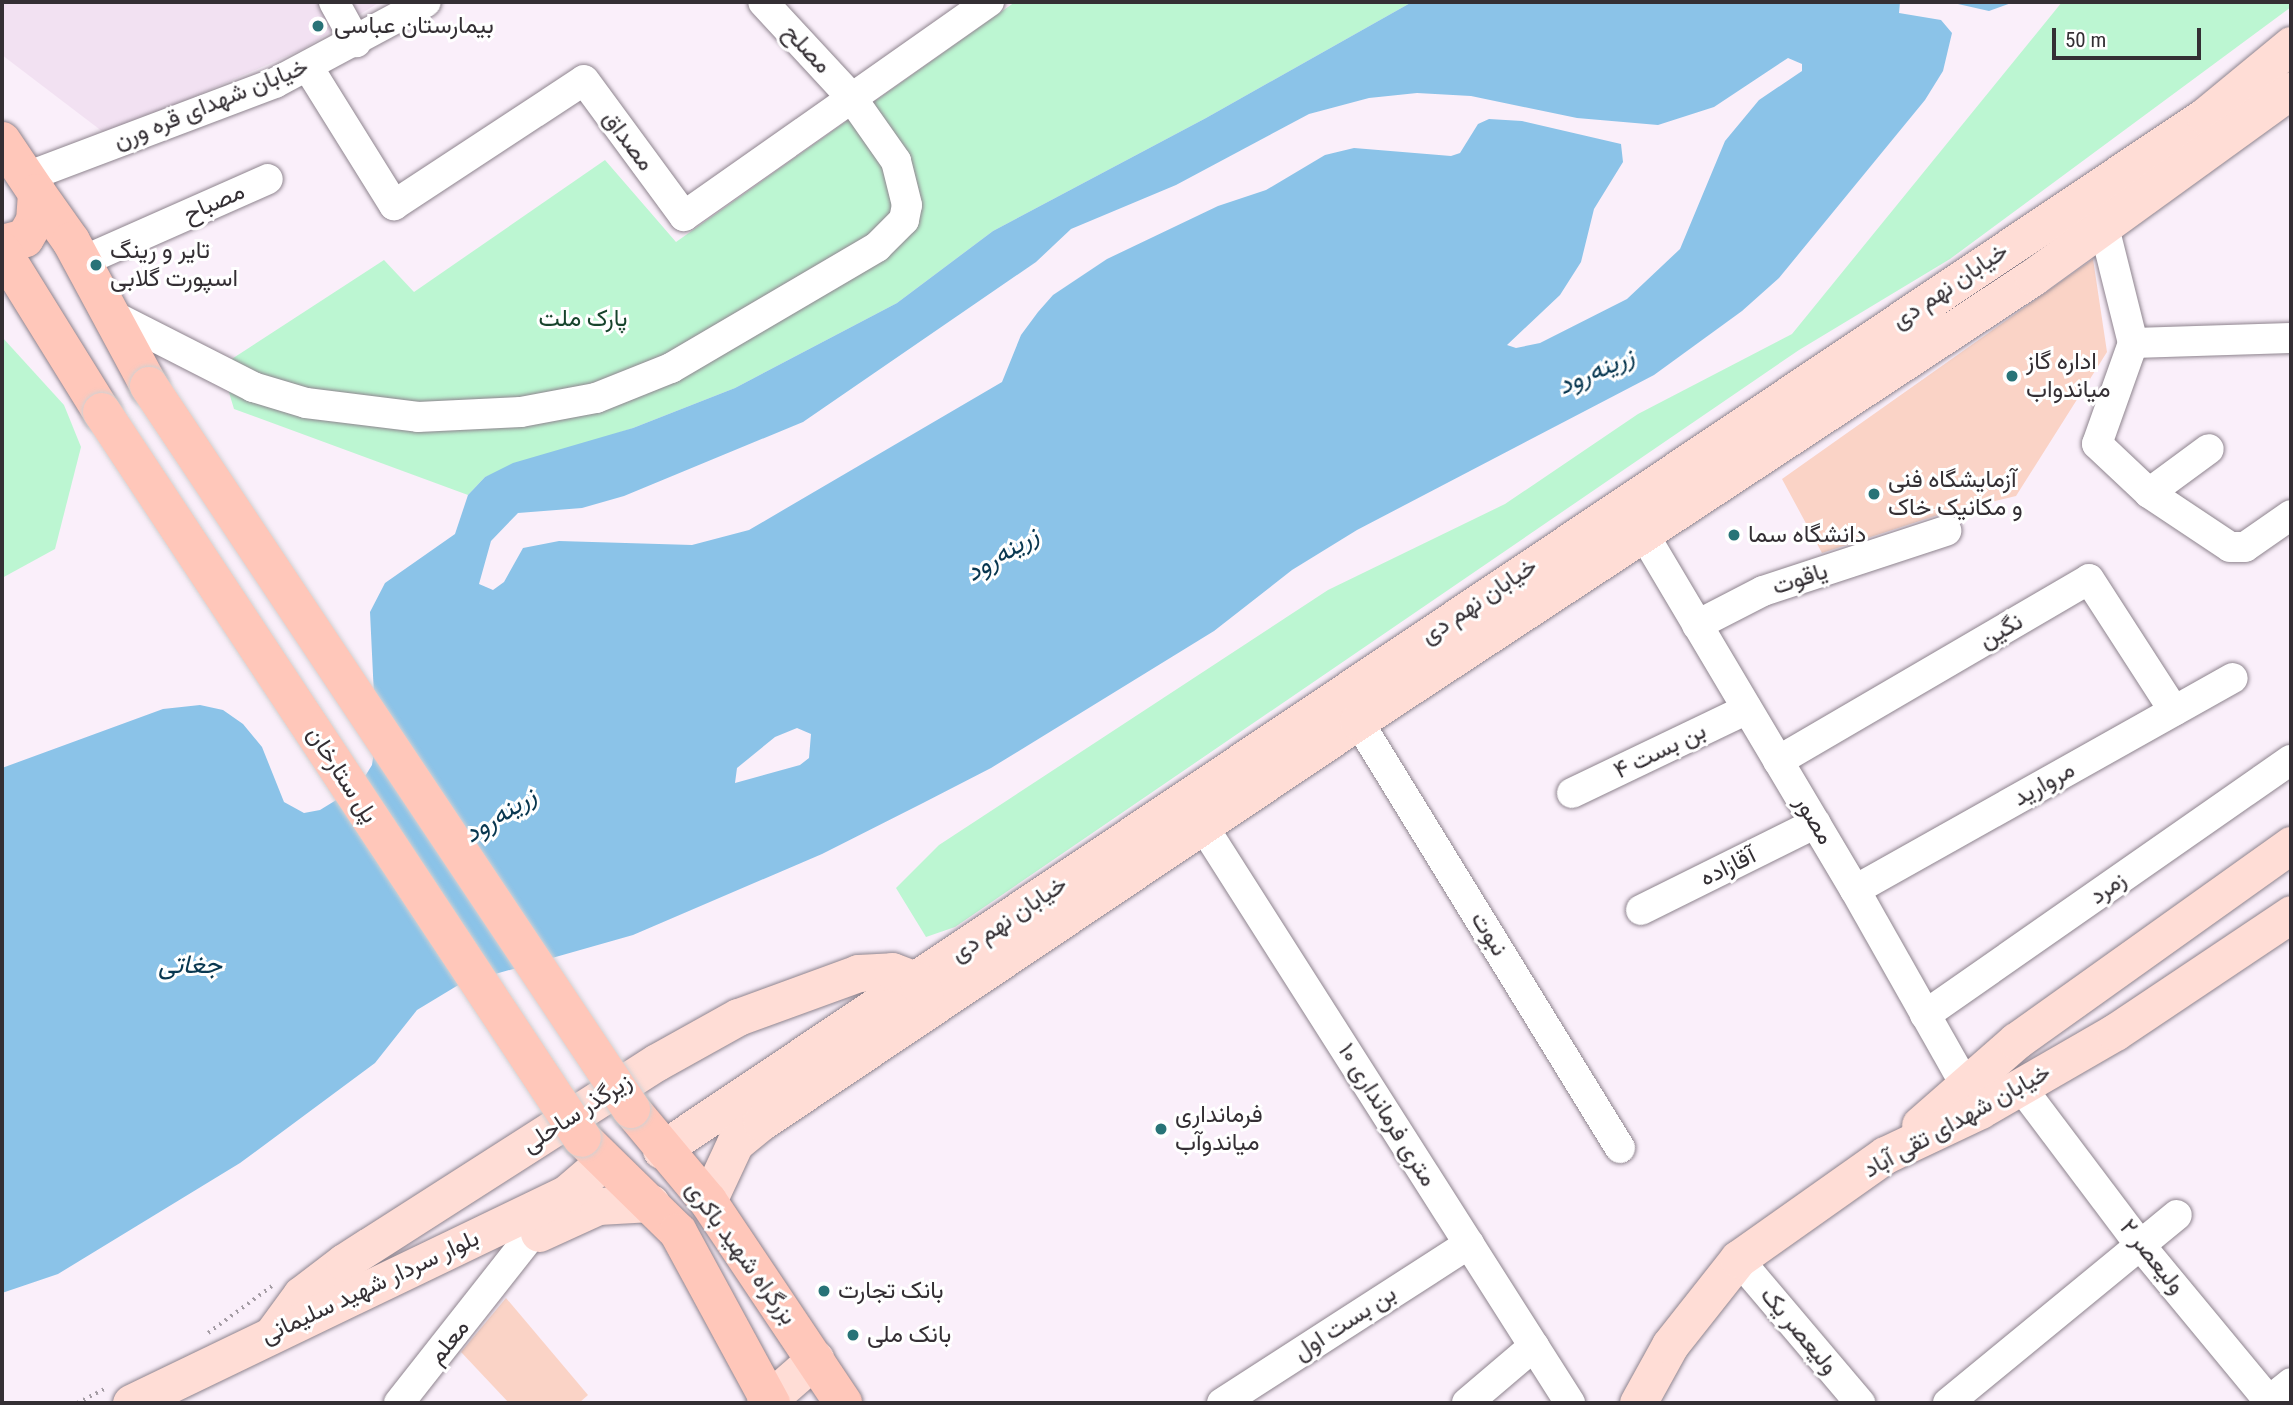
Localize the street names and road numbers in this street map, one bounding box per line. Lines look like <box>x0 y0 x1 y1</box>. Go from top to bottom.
street label: مصلح <box>777 18 837 80</box>
street label: خیابان شهدای قره ورن <box>110 52 312 156</box>
street label: مصداق <box>596 105 660 177</box>
street label: مصباح <box>179 177 249 229</box>
street label: خیابان نهم دی <box>1886 237 2014 335</box>
street label: خیابان نهم دی <box>1415 552 1543 650</box>
street label: یاقوت <box>1769 557 1831 601</box>
street label: نگین <box>1974 607 2028 655</box>
street label: بن بست ۴ <box>1609 716 1711 786</box>
street label: پل ستارخان <box>300 721 384 829</box>
street label: مروارید <box>2008 755 2080 813</box>
street label: مصور <box>1788 790 1840 850</box>
street label: آقازاده <box>1695 841 1761 893</box>
street label: زمرد <box>2084 865 2132 911</box>
street label: خیابان نهم دی <box>945 870 1073 968</box>
street label: نبوت <box>1464 907 1514 961</box>
street label: ۱۰ متری فرمانداری <box>1331 1038 1443 1192</box>
street label: خیابان شهدای تقی آباد <box>1859 1058 2055 1184</box>
street label: زیرگذر ساحلی <box>517 1067 637 1159</box>
street label: بزرگراه شهید باکری <box>679 1176 803 1330</box>
street label: ولیعصر ۲ <box>2113 1214 2191 1300</box>
street label: بلوار سردار شهید سلیمانی <box>256 1224 484 1350</box>
street label: بن بست اول <box>1288 1279 1402 1367</box>
street label: ولیعصر یک <box>1754 1281 1844 1381</box>
street label: معلم <box>422 1314 476 1370</box>

